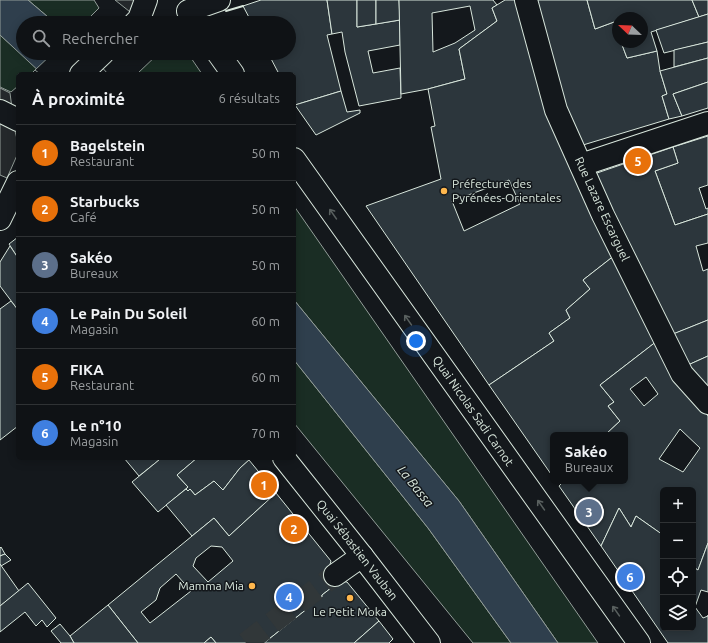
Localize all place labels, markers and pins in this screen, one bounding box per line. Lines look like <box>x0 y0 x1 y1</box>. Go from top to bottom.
pin: 5 <box>625 146 651 176</box>
place label: Préfecture des Pyrénées-Orientales <box>452 177 561 204</box>
marker: Préfecture des Pyrénées-Orientales <box>439 186 449 196</box>
pin: 1 <box>251 470 277 500</box>
pin: 3 <box>576 497 602 527</box>
pin: 2 <box>281 514 307 544</box>
pin: 6 <box>617 562 643 592</box>
place label: Mamma Mia <box>178 579 244 592</box>
marker: Mamma Mia <box>247 581 257 591</box>
pin: 4 <box>276 582 302 612</box>
marker: Le Petit Moka <box>345 593 355 603</box>
place label: Le Petit Moka <box>313 605 387 618</box>

